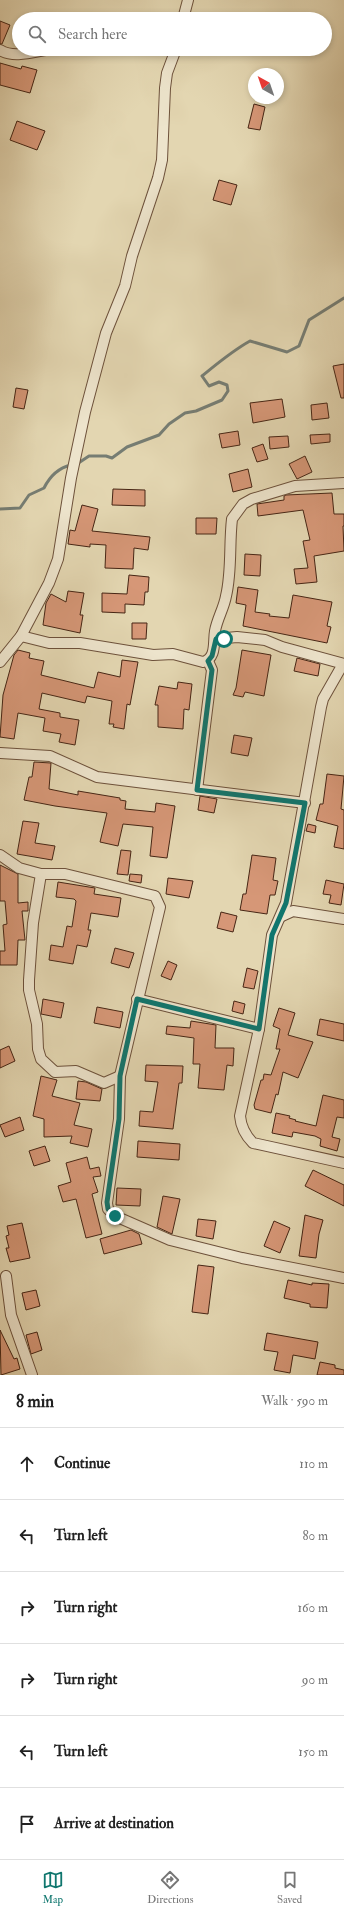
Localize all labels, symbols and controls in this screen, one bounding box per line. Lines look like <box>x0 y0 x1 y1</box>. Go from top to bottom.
search box <box>12 12 332 56</box>
icon: search <box>26 23 48 45</box>
text: Search here <box>58 25 127 44</box>
north arrow <box>248 68 284 104</box>
route start <box>215 630 233 648</box>
route end <box>106 1207 124 1225</box>
text: 8 min <box>16 1391 54 1412</box>
text: Walk · 590 m <box>261 1393 328 1409</box>
icon: ahead <box>16 1453 38 1475</box>
text: Continue <box>54 1454 110 1473</box>
text: 110 m <box>299 1456 328 1472</box>
icon: left <box>16 1525 38 1547</box>
text: Turn left <box>54 1526 108 1545</box>
text: 80 m <box>302 1528 328 1544</box>
icon: right <box>16 1597 38 1619</box>
text: Turn right <box>54 1598 117 1617</box>
text: 160 m <box>297 1600 328 1616</box>
icon: right <box>16 1669 38 1691</box>
text: Turn right <box>54 1670 117 1689</box>
text: 90 m <box>302 1672 328 1688</box>
icon: left <box>16 1741 38 1763</box>
text: Turn left <box>54 1742 108 1761</box>
text: 150 m <box>298 1744 328 1760</box>
icon: arrive <box>16 1813 38 1835</box>
text: Arrive at destination <box>54 1814 174 1833</box>
tab: Map <box>42 1869 64 1906</box>
tab: Directions <box>147 1869 194 1906</box>
tab: Saved <box>277 1869 302 1906</box>

